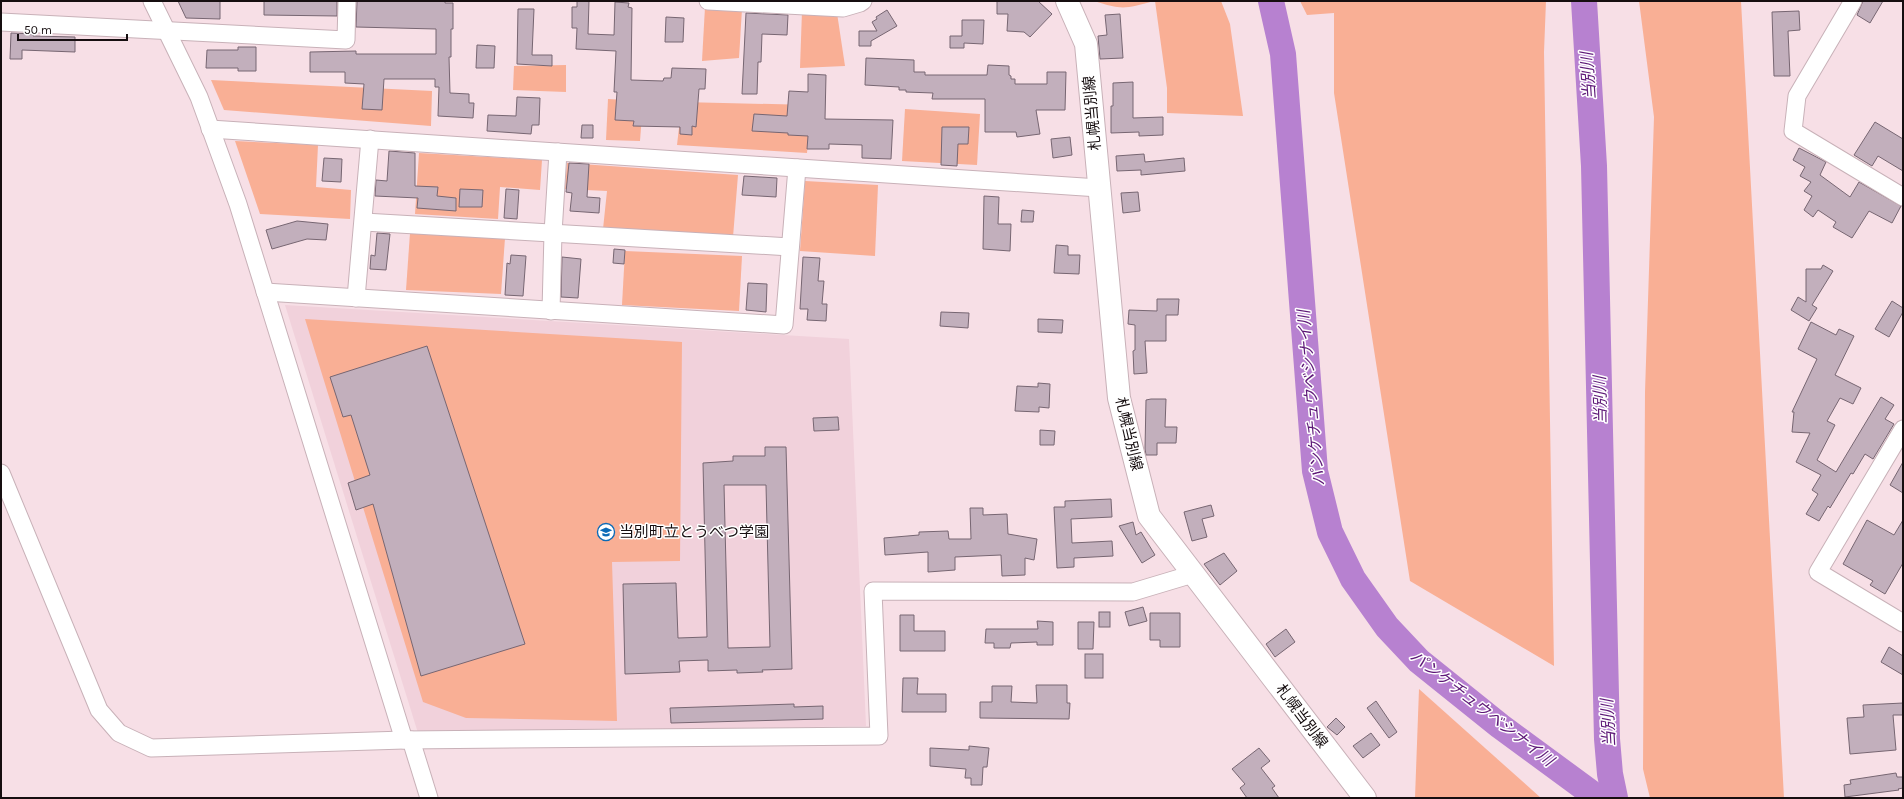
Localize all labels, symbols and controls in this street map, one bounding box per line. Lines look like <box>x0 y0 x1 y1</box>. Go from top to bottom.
scale bar <box>18 16 127 42</box>
text: 50 m <box>24 23 52 37</box>
water label: 当別川 <box>1577 49 1599 101</box>
street label: 札幌当別線 <box>1080 75 1104 151</box>
water label: パンケチュウベシナイ川 <box>1294 307 1328 487</box>
water label: 当別川 <box>1590 374 1610 424</box>
street label: 札幌当別線 <box>1112 395 1146 473</box>
school or university icon: 当別町立とうべつ学園 <box>596 522 616 542</box>
place label: 当別町立とうべつ学園 <box>619 523 769 541</box>
water label: パンケチュウベシナイ川 <box>1406 646 1559 771</box>
street label: 札幌当別線 <box>1272 681 1332 751</box>
water label: 当別川 <box>1597 697 1619 747</box>

